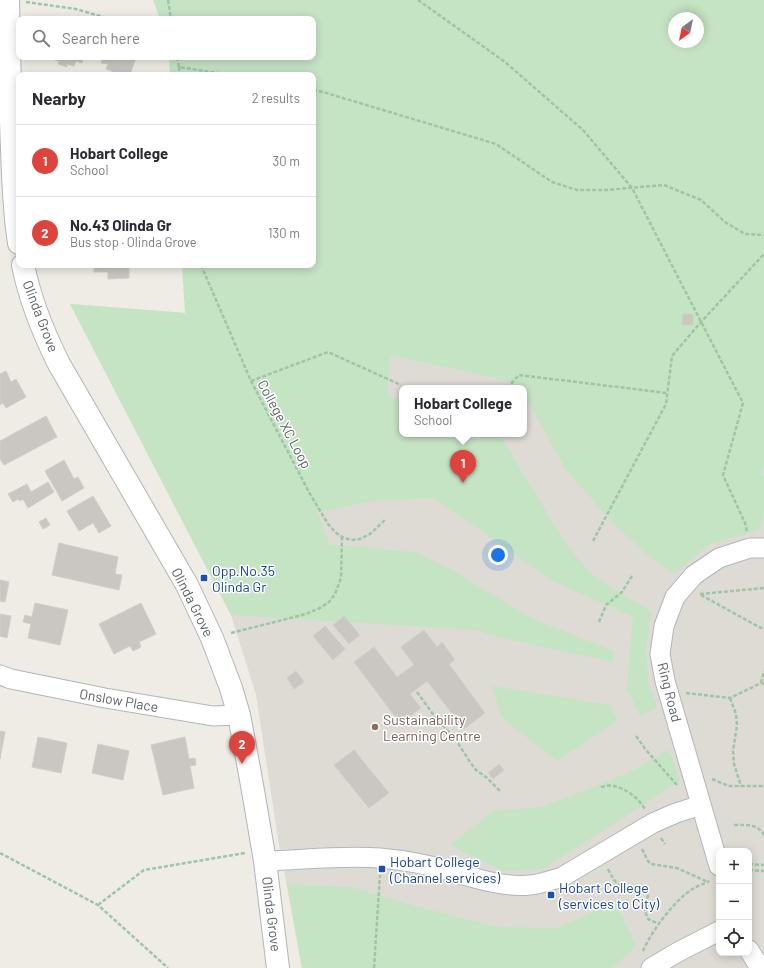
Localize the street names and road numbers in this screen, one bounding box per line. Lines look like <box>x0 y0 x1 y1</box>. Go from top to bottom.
street label: Olinda Grove <box>20 278 62 354</box>
street label: College XC Loop <box>254 377 316 471</box>
street label: Olinda Grove <box>168 565 218 639</box>
street label: Ring Road <box>654 660 686 724</box>
street label: Onslow Place <box>78 685 160 715</box>
street label: Olinda Grove <box>259 876 285 952</box>

